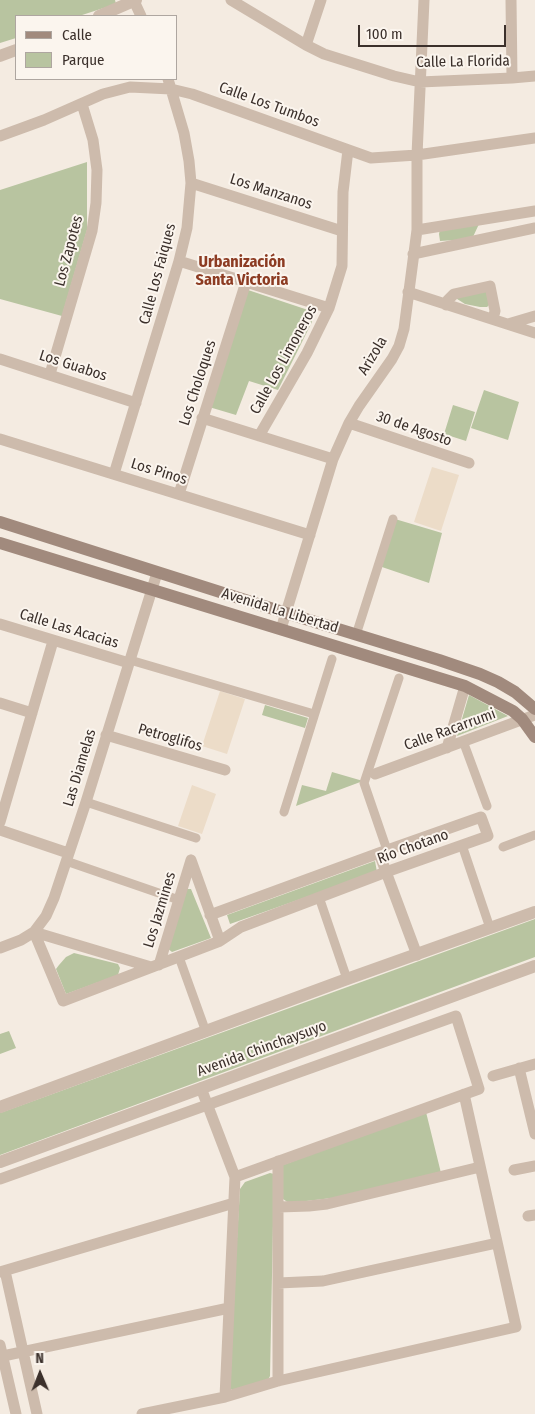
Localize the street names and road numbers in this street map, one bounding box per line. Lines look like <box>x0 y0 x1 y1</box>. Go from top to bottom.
street label: Calle La Florida <box>416 52 510 72</box>
street label: Calle Los Tumbos <box>216 78 322 132</box>
street label: Los Manzanos <box>228 170 314 214</box>
street label: Los Zapotes <box>51 214 87 288</box>
street label: Calle Los Faiques <box>136 221 180 327</box>
street label: Calle Los Limoneros <box>247 302 321 418</box>
street label: Arizola <box>355 333 391 379</box>
street label: Los Choloques <box>176 338 220 428</box>
street label: Los Guabos <box>37 347 109 385</box>
street label: 30 de Agosto <box>374 408 454 450</box>
street label: Los Pinos <box>129 455 189 489</box>
street label: Avenida La Libertad <box>219 585 341 637</box>
street label: Calle Las Acacias <box>17 605 121 653</box>
street label: Calle Racarrumi <box>402 705 498 755</box>
street label: Petroglifos <box>136 720 204 756</box>
street label: Las Diamelas <box>60 727 100 809</box>
street label: Río Chotano <box>375 826 451 868</box>
street label: Los Jazmines <box>140 870 180 950</box>
street label: Avenida Chinchaysuyo <box>195 1017 329 1081</box>

